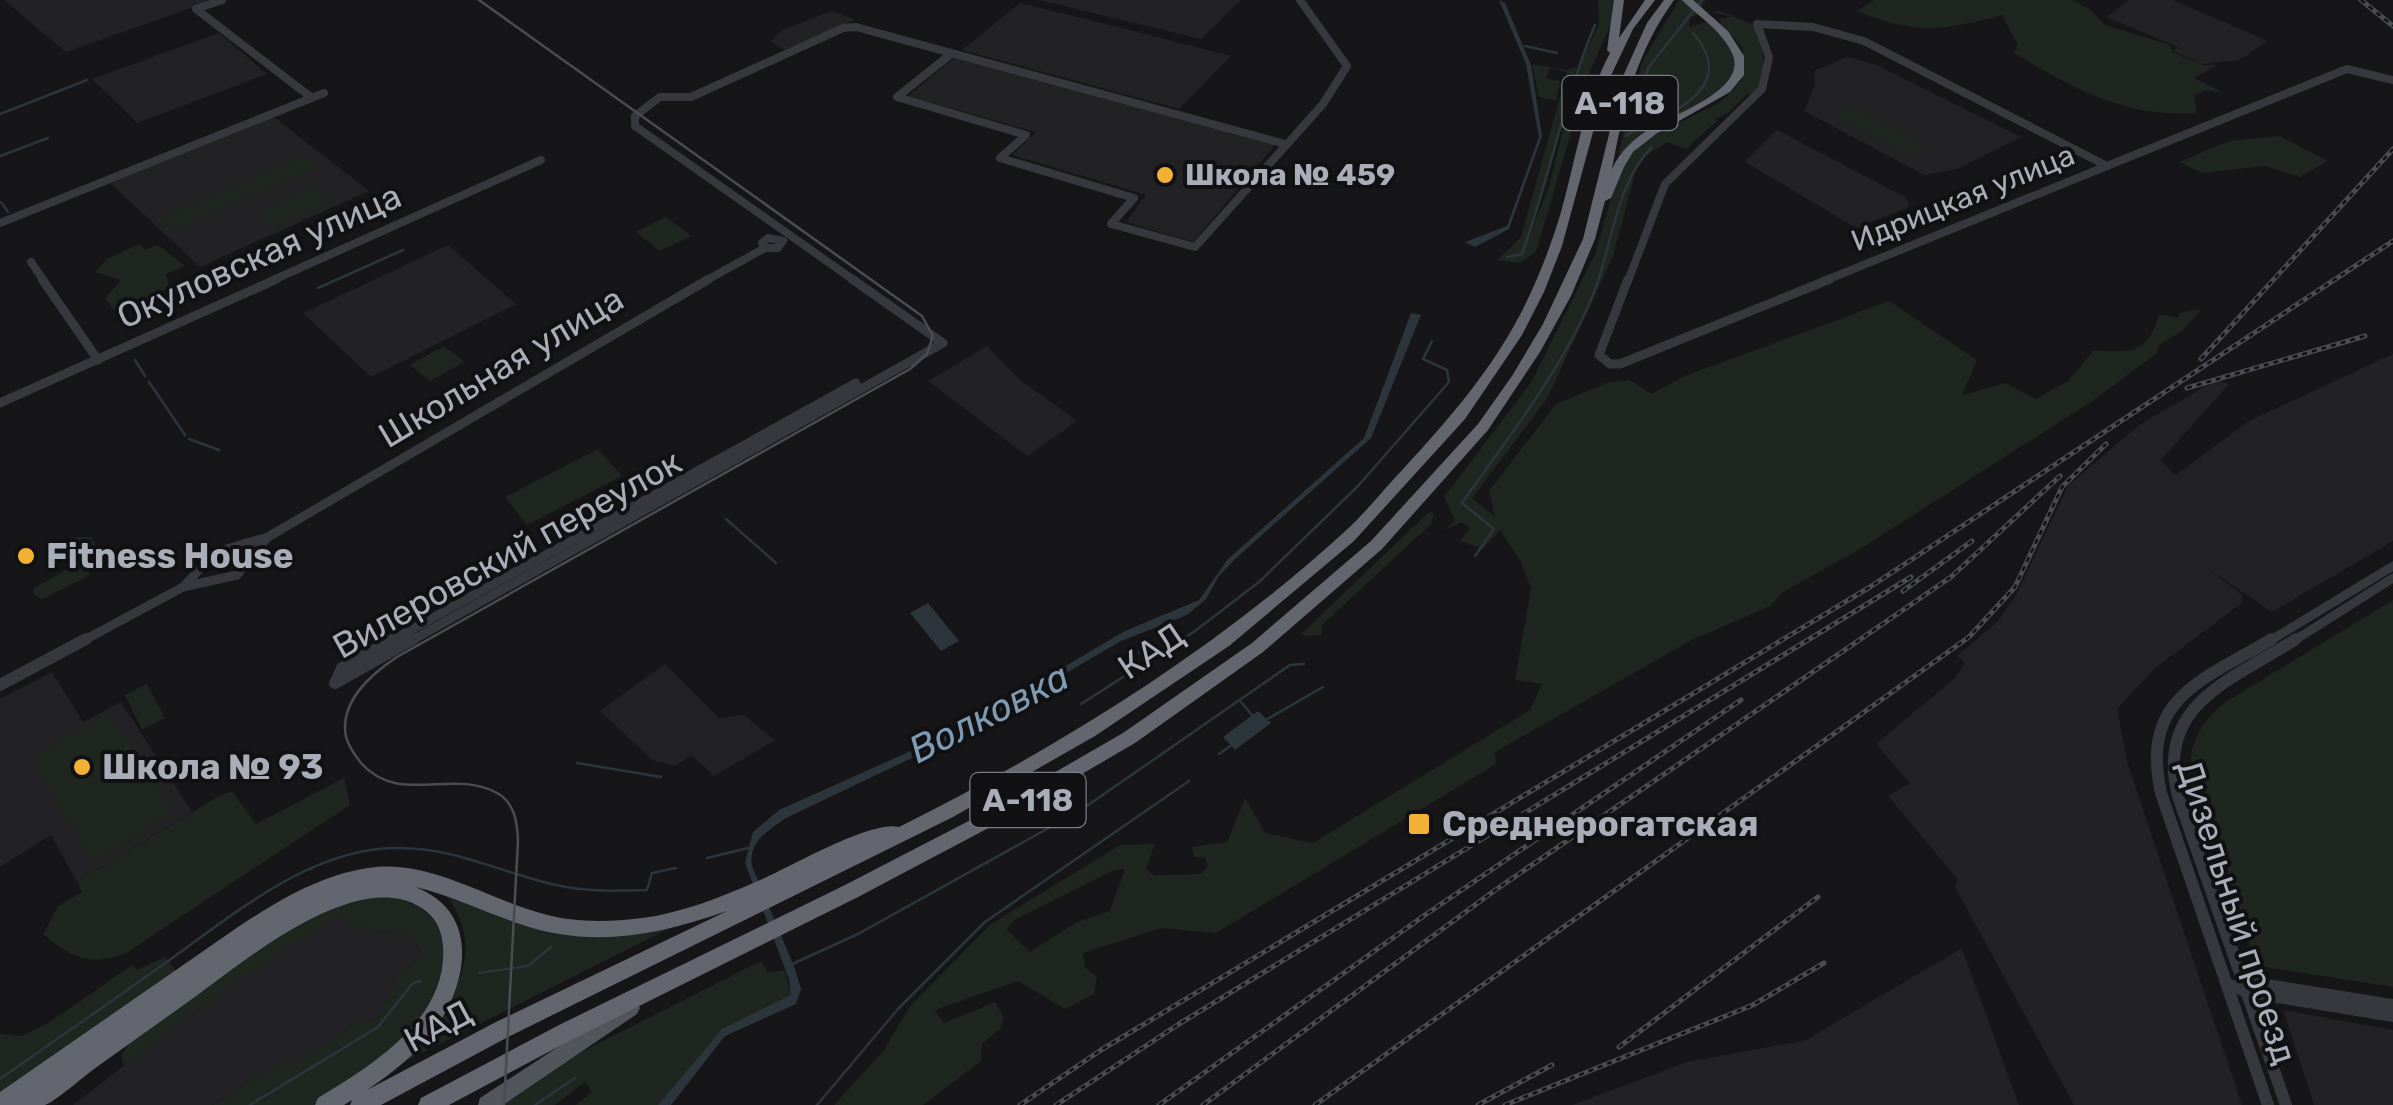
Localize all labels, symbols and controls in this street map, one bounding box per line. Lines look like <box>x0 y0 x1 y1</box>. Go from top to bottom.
road number: А-118 <box>1562 76 1678 130</box>
street label: Идрицкая улица <box>1846 137 2080 259</box>
place label: Школа № 459 <box>1185 157 1395 193</box>
marker: Школа № 459 <box>1154 164 1176 186</box>
street label: Окуловская улица <box>111 175 407 337</box>
street label: Школьная улица <box>371 277 631 457</box>
street label: Вилеровский переулок <box>325 441 689 667</box>
place label: Fitness House <box>46 535 294 577</box>
marker: Fitness House <box>15 545 37 567</box>
street label: КАД <box>1110 614 1192 688</box>
water label: Волковка <box>901 653 1077 773</box>
place label: Школа № 93 <box>102 746 324 788</box>
street label: Дизельный проезд <box>2168 755 2306 1069</box>
marker: Школа № 93 <box>71 756 93 778</box>
road number: А-118 <box>970 773 1086 827</box>
place label: Среднерогатская <box>1442 803 1759 845</box>
marker: Среднерогатская <box>1406 811 1432 837</box>
street label: КАД <box>397 991 479 1061</box>

